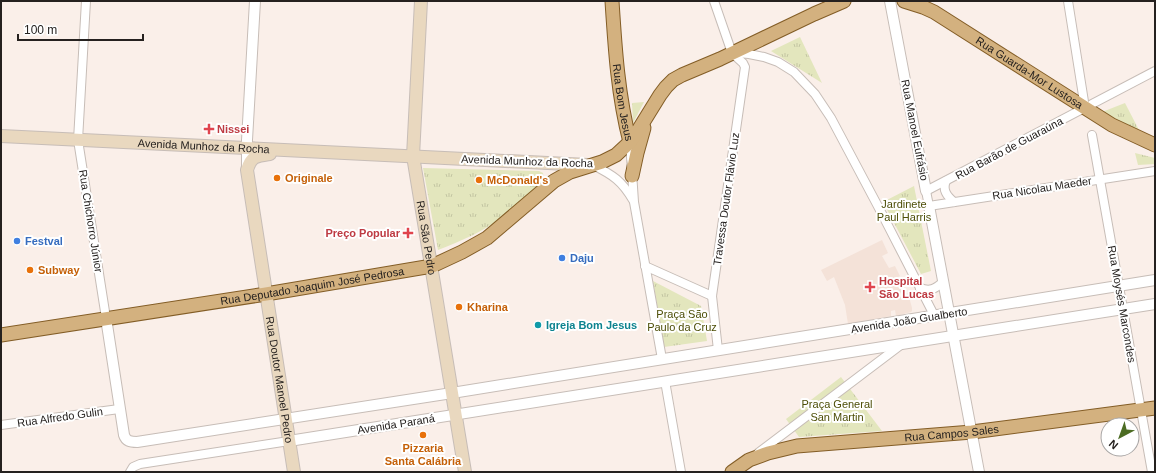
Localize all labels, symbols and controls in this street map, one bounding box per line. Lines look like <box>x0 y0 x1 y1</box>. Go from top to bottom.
scale bar <box>18 16 143 42</box>
text: 100 m <box>24 23 57 37</box>
street label: Rua Guarda-Mor Lustosa <box>974 34 1086 111</box>
street label: Rua Bom Jesus <box>611 63 636 142</box>
street label: Rua Manoel Eufrásio <box>899 78 931 182</box>
street label: Rua Barão de Guaraúna <box>953 114 1066 181</box>
place label: Nissei <box>217 123 249 135</box>
marker: Nissei <box>204 124 214 134</box>
street label: Travessa Doutor Flávio Luz <box>711 132 741 266</box>
street label: Avenida Munhoz da Rocha <box>138 137 271 155</box>
street label: Avenida Munhoz da Rocha <box>461 153 594 169</box>
street label: Rua Chichorro Júnior <box>77 169 105 274</box>
place label: Originale <box>285 172 333 184</box>
marker: Originale <box>272 173 282 183</box>
place label: McDonald's <box>487 174 548 186</box>
street label: Rua Nicolau Maeder <box>992 174 1093 202</box>
marker: McDonald's <box>474 175 484 185</box>
park label: Jardinete Paul Harris <box>877 198 932 223</box>
street label: Rua São Pedro <box>414 200 438 276</box>
place label: Preço Popular <box>325 227 401 239</box>
marker: Preço Popular <box>403 228 413 238</box>
place label: Festval <box>25 235 63 247</box>
marker: Festval <box>12 236 22 246</box>
street label: Rua Moysés Marcondes <box>1106 245 1138 364</box>
place label: Daju <box>570 252 594 264</box>
marker: Daju <box>557 253 567 263</box>
place label: Subway <box>38 264 80 276</box>
marker: Subway <box>25 265 35 275</box>
street label: Rua Deputado Joaquim José Pedrosa <box>219 265 406 307</box>
place label: Hospital São Lucas <box>879 275 934 300</box>
marker: Hospital São Lucas <box>864 281 876 293</box>
place label: Kharina <box>467 301 509 313</box>
marker: Kharina <box>454 302 464 312</box>
street label: Avenida João Gualberto <box>850 305 968 335</box>
park label: Praça São Paulo da Cruz <box>647 308 717 333</box>
street label: Rua Doutor Manoel Pedro <box>264 316 295 444</box>
place label: Igreja Bom Jesus <box>546 319 637 331</box>
marker: Igreja Bom Jesus <box>533 320 543 330</box>
park label: Praça General San Martin <box>802 398 872 423</box>
street label: Rua Alfredo Gulin <box>16 405 104 429</box>
street label: Avenida Paraná <box>356 412 436 436</box>
north arrow <box>1100 417 1140 457</box>
street label: Rua Campos Sales <box>904 422 1000 443</box>
marker: Pizzaria Santa Calábria <box>418 430 428 440</box>
text: N <box>1106 437 1120 452</box>
place label: Pizzaria Santa Calábria <box>385 442 462 467</box>

